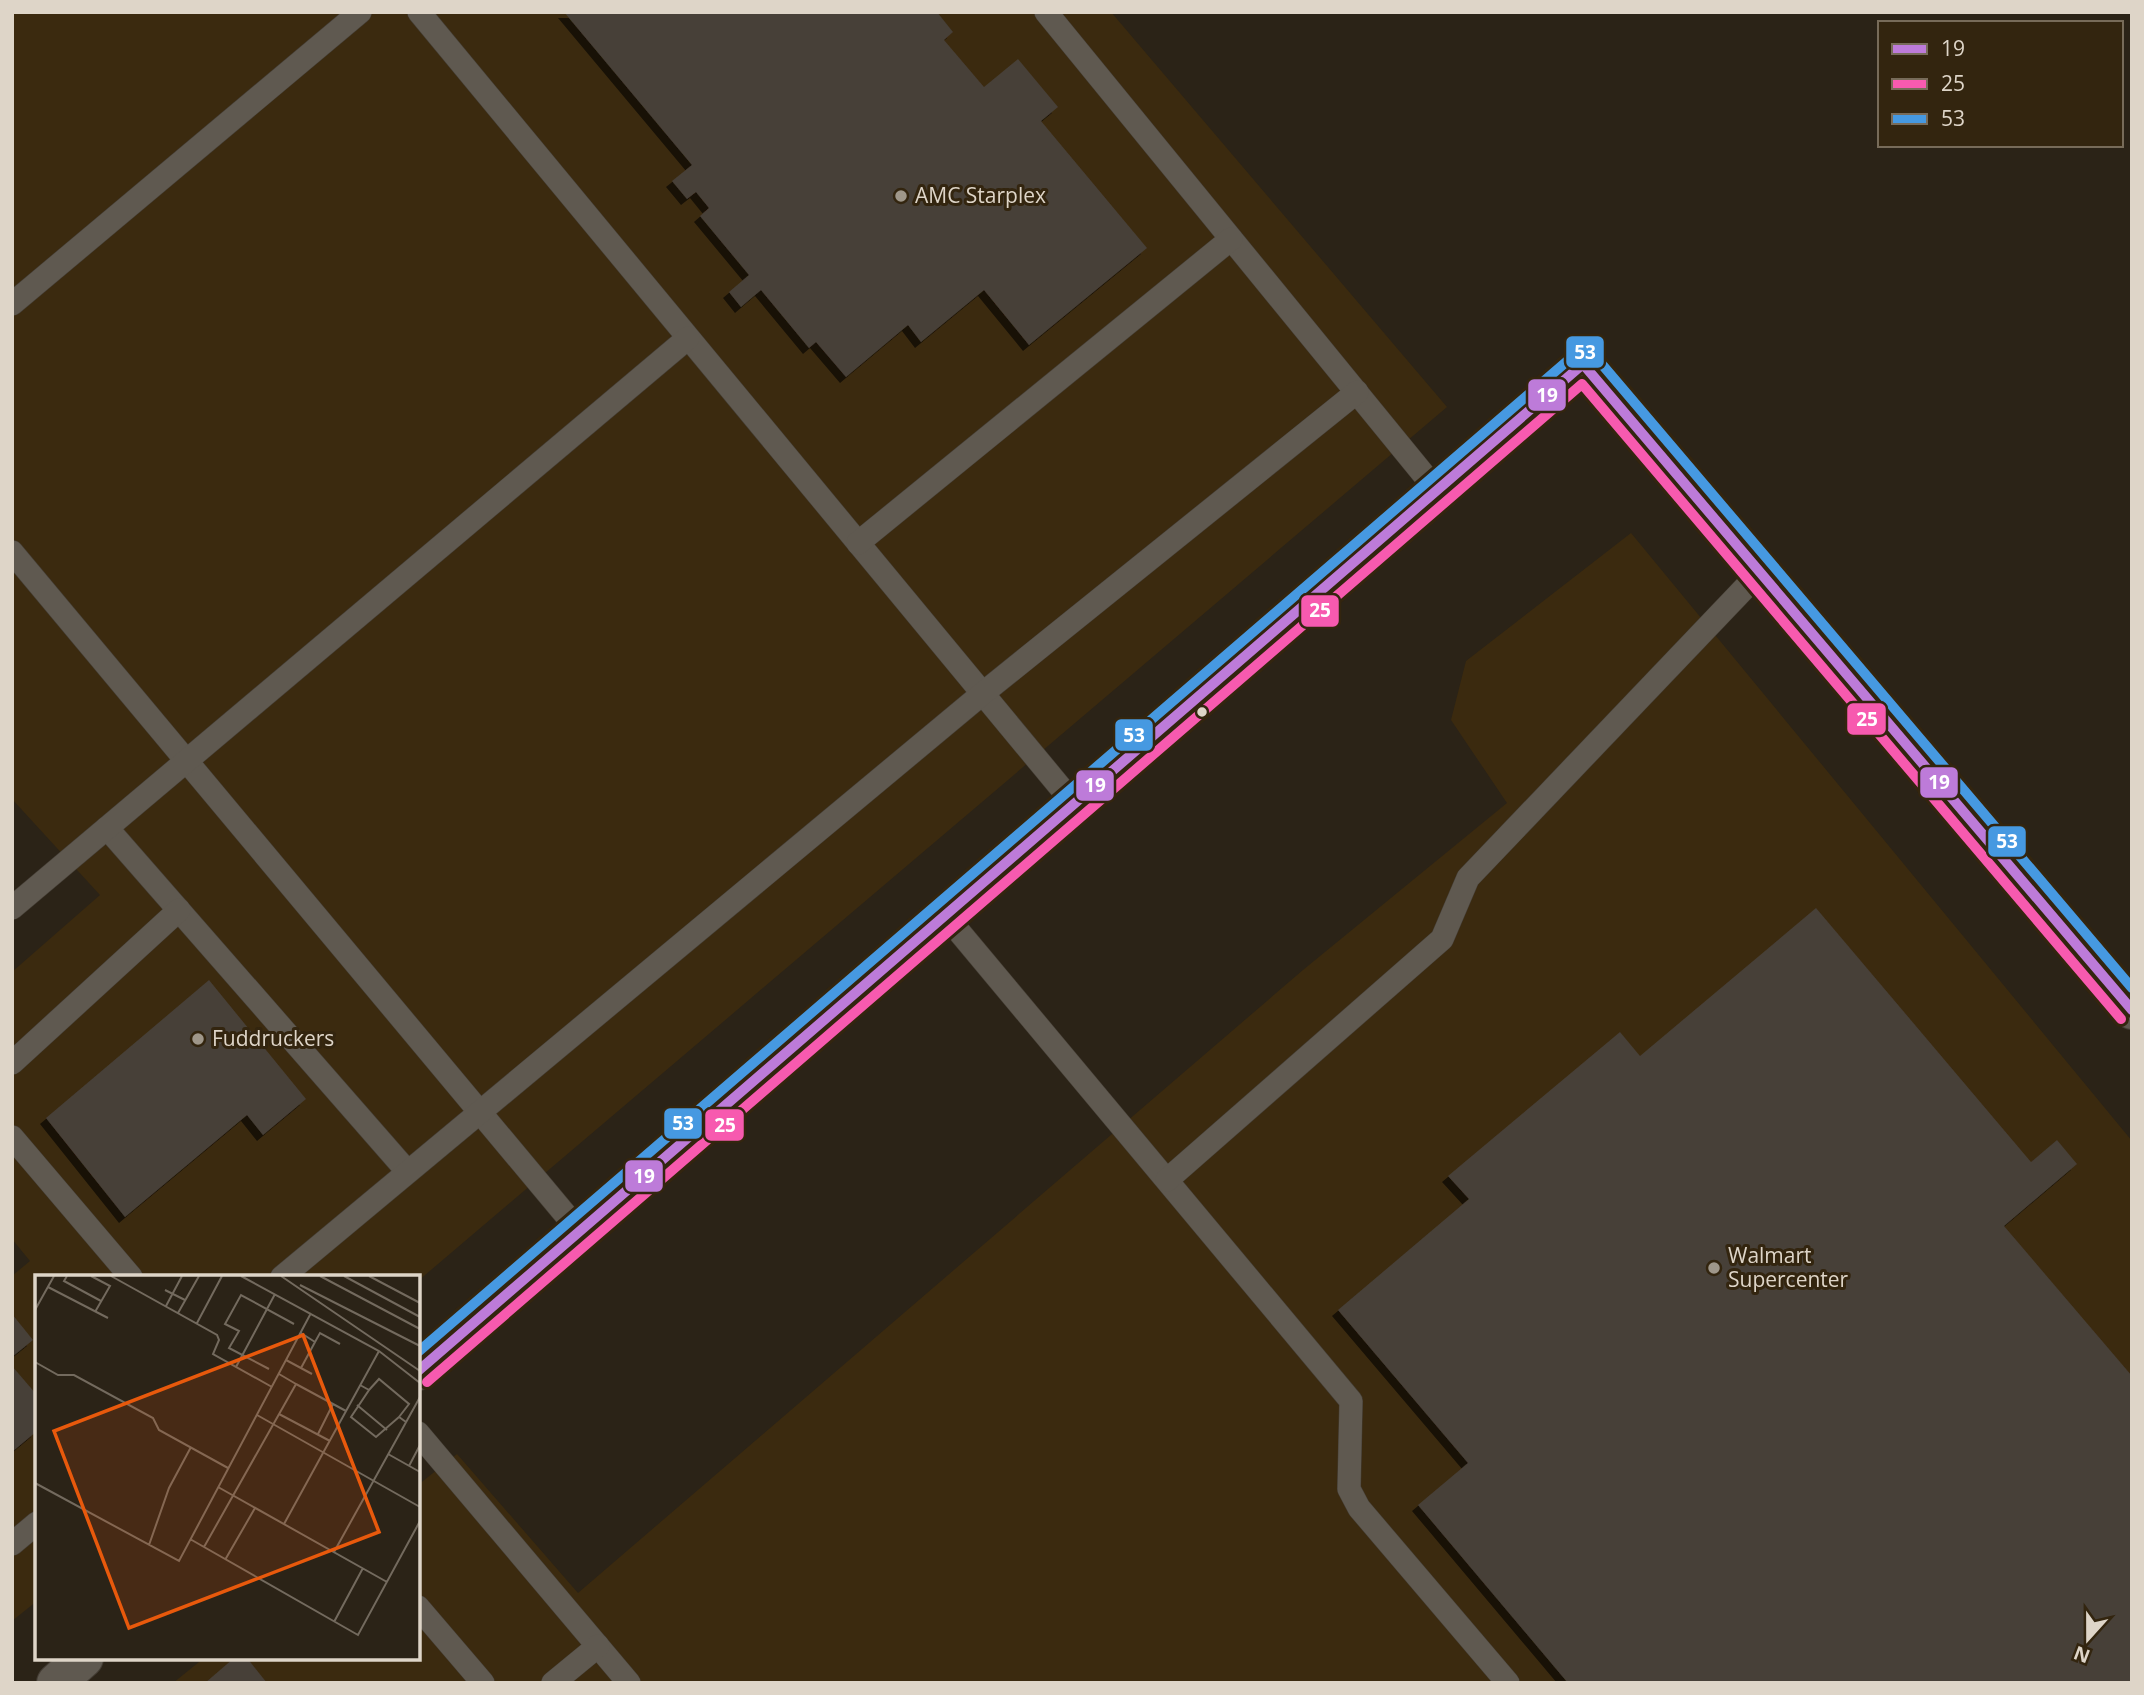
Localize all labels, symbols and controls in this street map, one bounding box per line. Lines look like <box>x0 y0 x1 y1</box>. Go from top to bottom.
legend <box>1878 21 2123 147</box>
text: 19 <box>1941 34 1965 62</box>
text: 25 <box>1941 69 1965 97</box>
text: 53 <box>1941 104 1965 132</box>
place label: AMC Starplex <box>915 181 1046 209</box>
marker: AMC Starplex <box>893 188 909 204</box>
line badge: 53 <box>1565 335 1605 369</box>
text: 53 <box>1574 339 1596 365</box>
line badge: 19 <box>1527 378 1567 412</box>
text: 19 <box>1536 382 1558 408</box>
line badge: 25 <box>1300 594 1340 628</box>
text: 25 <box>1309 597 1331 623</box>
line badge: 25 <box>1846 702 1887 736</box>
unlabelled marker <box>1195 705 1209 719</box>
text: 25 <box>1856 706 1878 732</box>
line badge: 53 <box>1114 718 1154 752</box>
text: 53 <box>1123 722 1145 748</box>
line badge: 19 <box>1919 766 1959 799</box>
line badge: 19 <box>1075 769 1115 802</box>
text: 19 <box>1928 769 1950 795</box>
text: 19 <box>1084 772 1106 798</box>
line badge: 53 <box>1987 825 2027 858</box>
text: 53 <box>1996 828 2018 854</box>
place label: Fuddruckers <box>212 1024 334 1052</box>
marker: Fuddruckers <box>190 1031 206 1047</box>
line badge: 53 <box>663 1107 703 1140</box>
line badge: 25 <box>704 1108 745 1142</box>
text: 53 <box>672 1110 694 1136</box>
text: 25 <box>714 1112 736 1138</box>
line badge: 19 <box>624 1159 664 1193</box>
text: 19 <box>633 1163 655 1189</box>
place label: Walmart Supercenter <box>1728 1241 1849 1293</box>
marker: Walmart Supercenter <box>1706 1260 1722 1276</box>
inset map <box>35 1275 420 1660</box>
north arrow <box>2053 1604 2123 1674</box>
text: N <box>2070 1640 2094 1670</box>

